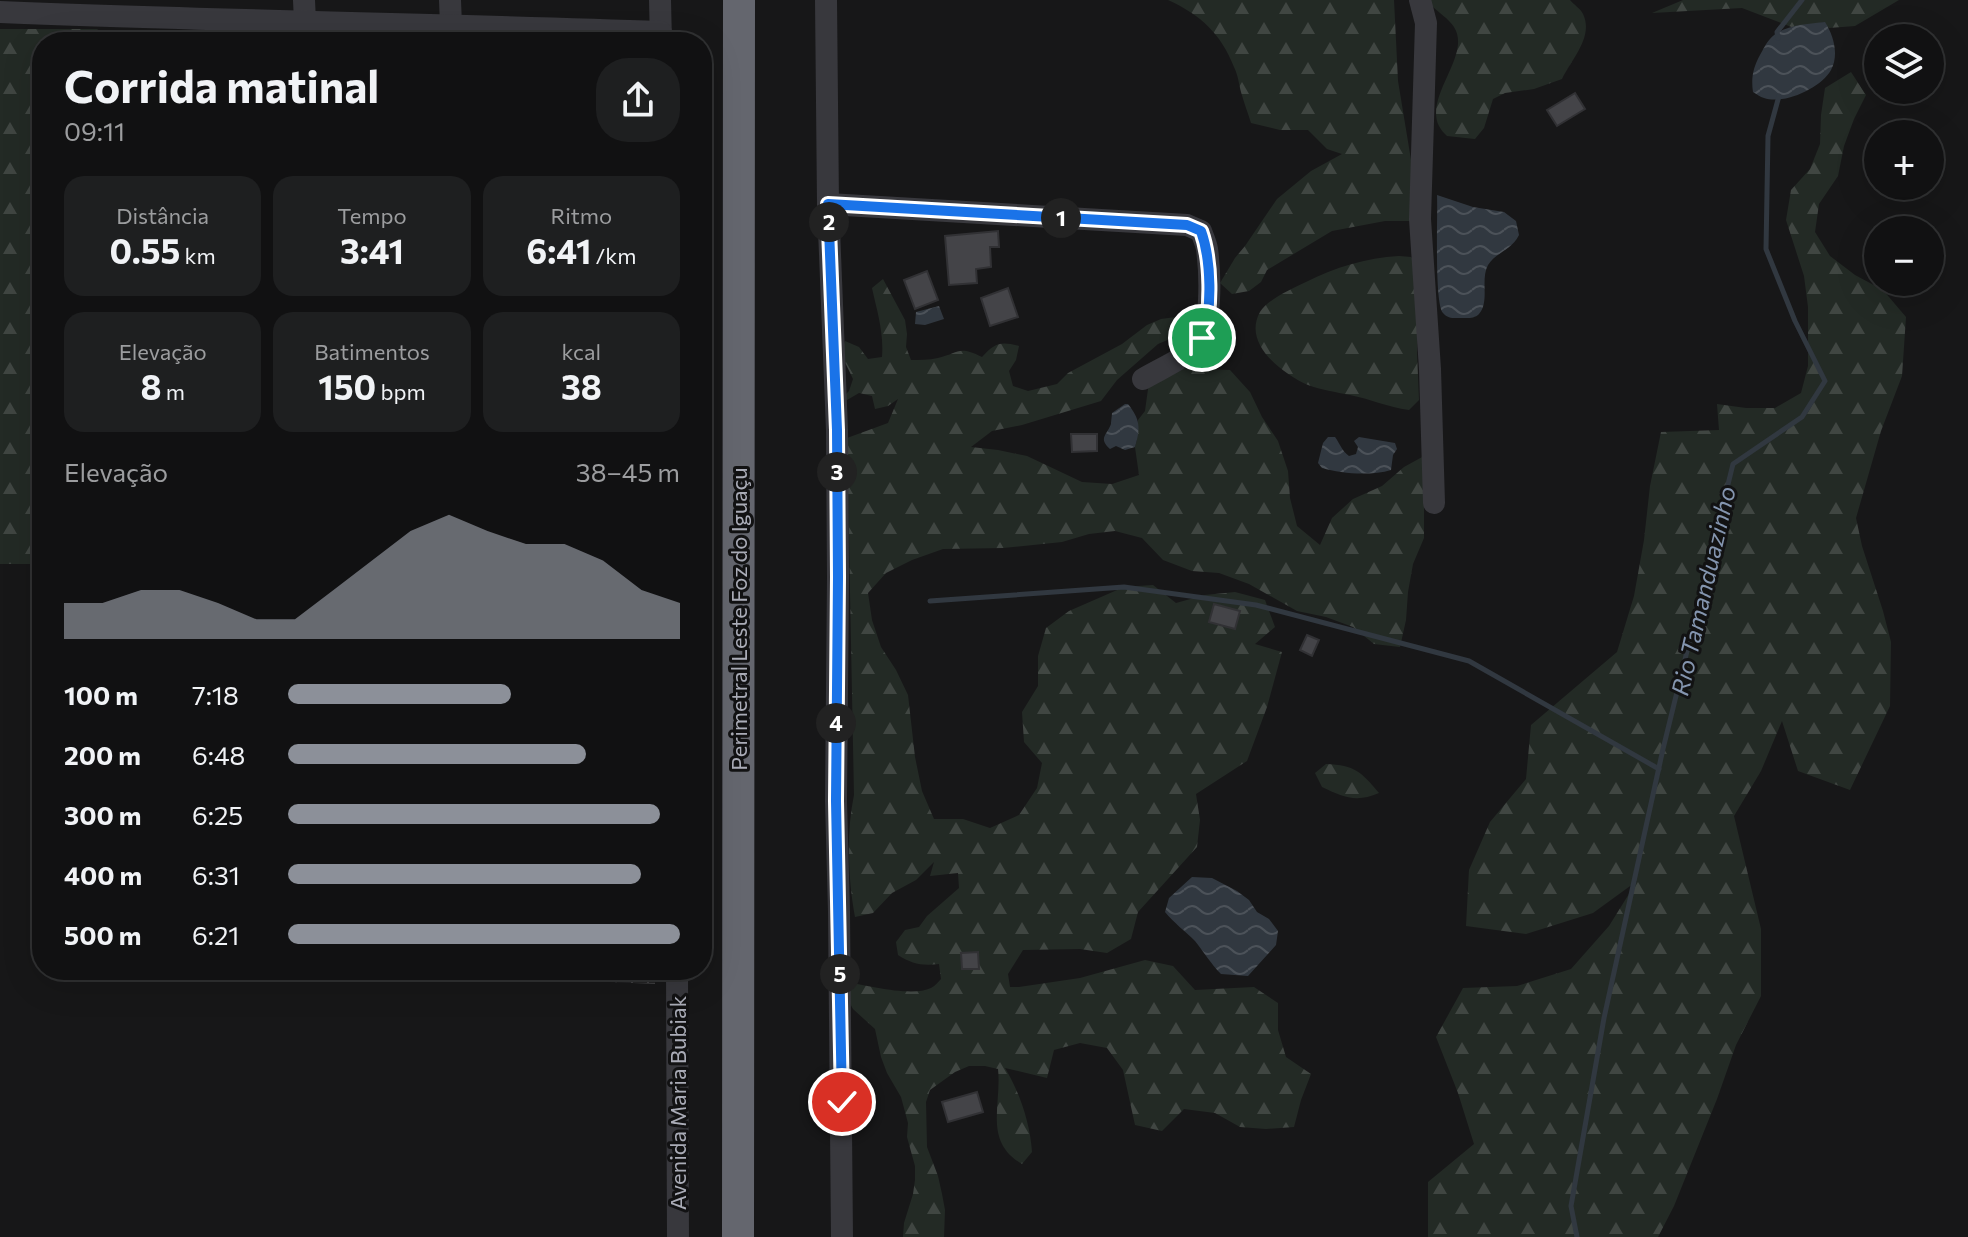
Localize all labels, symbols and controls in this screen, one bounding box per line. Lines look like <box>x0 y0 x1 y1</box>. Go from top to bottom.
map controls <box>1864 24 1944 296</box>
button: layers <box>1864 24 1944 104</box>
text: Corrida matinal <box>64 58 379 112</box>
button: share <box>596 58 680 142</box>
text: 09:11 <box>64 115 125 146</box>
button: + <box>1864 120 1944 200</box>
pin: 1 <box>1041 198 1081 238</box>
text: Distância <box>116 202 209 229</box>
text: Tempo <box>337 202 407 229</box>
text: Ritmo <box>550 202 612 229</box>
pin: 2 <box>809 202 849 242</box>
text: 1 <box>1056 204 1066 231</box>
text: 2 <box>823 208 835 235</box>
button: − <box>1864 216 1944 296</box>
text: 0.55 <box>110 229 180 271</box>
text: 3:41 <box>340 229 404 271</box>
text: 6:41 <box>526 229 591 271</box>
text: km <box>180 242 216 269</box>
text: /km <box>591 242 636 269</box>
pin <box>1168 304 1236 372</box>
icon: arrive <box>1180 316 1224 360</box>
text: Elevação <box>119 338 207 365</box>
text: Batimentos <box>314 338 430 365</box>
text: kcal <box>562 338 601 365</box>
text: 8 <box>140 365 161 407</box>
text: 150 <box>318 365 376 407</box>
text: 38 <box>561 365 602 407</box>
text: m <box>161 378 185 405</box>
text: bpm <box>376 378 426 405</box>
pin: 3 <box>817 452 857 492</box>
text: Elevação <box>64 456 168 487</box>
text: 38–45 m <box>576 456 680 487</box>
text: 3 <box>831 458 843 485</box>
street label: Perimetral Leste Foz do Iguaçu <box>725 467 752 771</box>
water label: Rio Tamanduazinho <box>1664 483 1741 698</box>
text: 100 m <box>64 679 138 710</box>
text: 7:18 <box>192 679 239 710</box>
pin: 4 <box>816 703 856 743</box>
text: 4 <box>829 709 843 736</box>
text: 200 m <box>64 739 141 770</box>
text: 6:48 <box>192 739 245 770</box>
text: 300 m <box>64 799 141 830</box>
text: 6:25 <box>192 799 243 830</box>
text: 400 m <box>64 859 142 890</box>
text: 6:31 <box>192 859 240 890</box>
text: 500 m <box>64 919 141 950</box>
text: 6:21 <box>192 919 239 950</box>
pin: 5 <box>820 954 860 994</box>
text: 5 <box>834 960 846 987</box>
street label: Avenida Maria Bubiak <box>664 996 691 1210</box>
pin <box>808 1068 876 1136</box>
icon: check <box>820 1080 864 1124</box>

